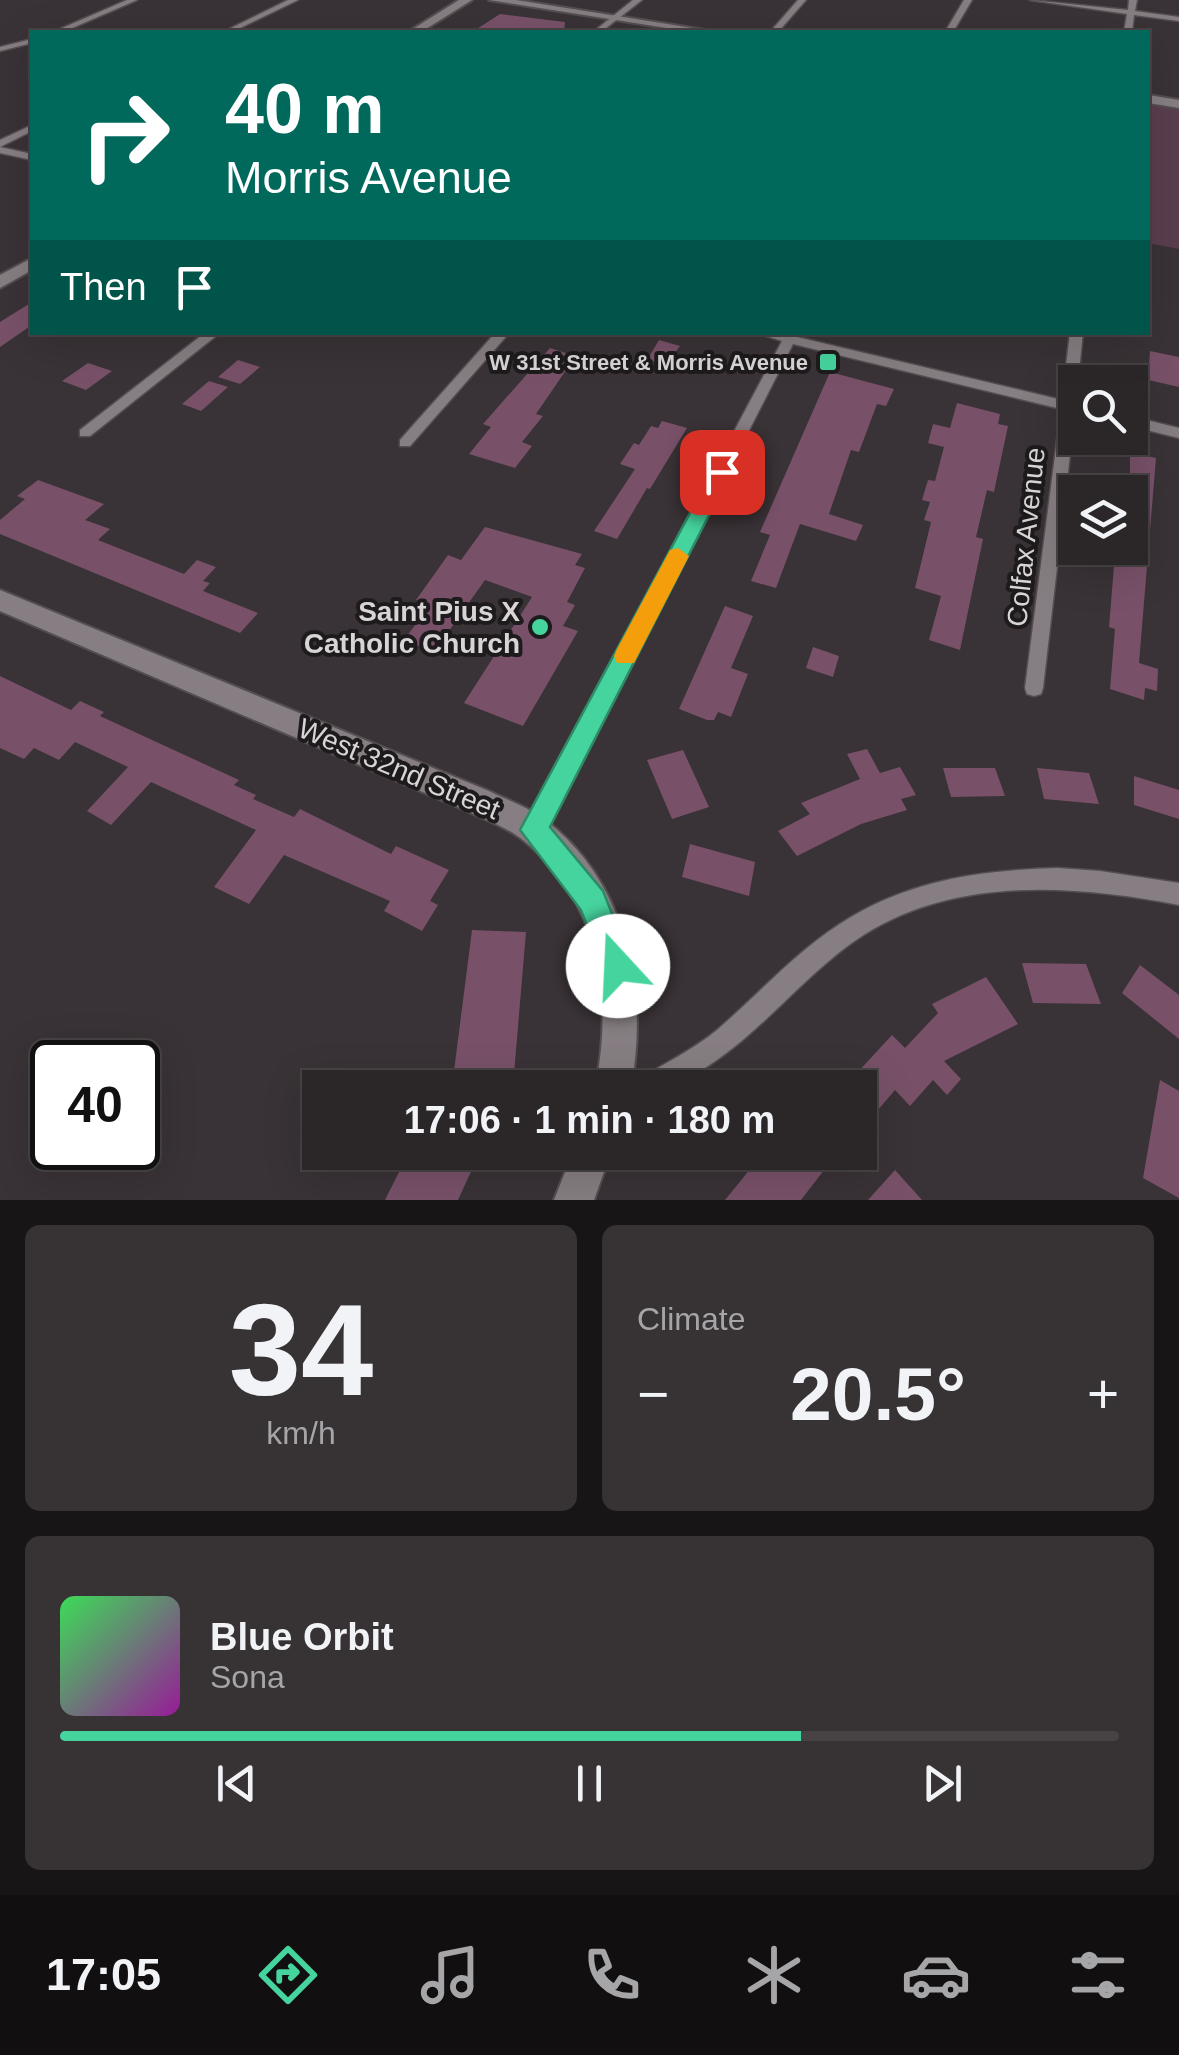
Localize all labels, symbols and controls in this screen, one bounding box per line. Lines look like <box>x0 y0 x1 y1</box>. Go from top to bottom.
icon: right <box>60 70 190 200</box>
text: 40 m <box>225 70 385 148</box>
text: Morris Avenue <box>225 152 512 203</box>
icon: arrive <box>167 260 222 315</box>
text: Then <box>60 266 147 308</box>
place label: W 31st Street & Morris Avenue <box>489 350 808 375</box>
marker: W 31st Street & Morris Avenue <box>817 351 839 373</box>
map controls <box>1058 365 1148 565</box>
button: search <box>1058 365 1148 455</box>
pin <box>680 430 765 515</box>
icon: arrive <box>695 445 750 500</box>
street label: Colfax Avenue <box>1001 446 1051 628</box>
button: layers <box>1058 475 1148 565</box>
place label: Saint Pius X Catholic Church <box>304 596 520 659</box>
marker: Saint Pius X Catholic Church <box>529 616 551 638</box>
street label: West 32nd Street <box>294 713 505 826</box>
position arrow <box>566 914 670 1018</box>
speed limit sign: 40 <box>30 1040 160 1170</box>
text: 17:06 · 1 min · 180 m <box>404 1099 775 1141</box>
text: 34 <box>229 1277 373 1423</box>
text: Climate <box>637 1301 745 1337</box>
text: 20.5° <box>790 1352 966 1436</box>
text: − <box>637 1363 669 1425</box>
text: + <box>1087 1363 1119 1425</box>
text: km/h <box>266 1415 336 1451</box>
text: Blue Orbit <box>210 1616 394 1658</box>
text: Sona <box>210 1659 285 1695</box>
icon: previous <box>209 1756 264 1811</box>
icon: pause <box>562 1756 617 1811</box>
icon: next <box>915 1756 970 1811</box>
icon: directions <box>253 1940 323 2010</box>
icon: music <box>415 1940 485 2010</box>
icon: phone <box>577 1940 647 2010</box>
icon: climate <box>739 1940 809 2010</box>
icon: car <box>901 1940 971 2010</box>
icon: filters <box>1063 1940 1133 2010</box>
text: 17:05 <box>46 1949 161 2000</box>

